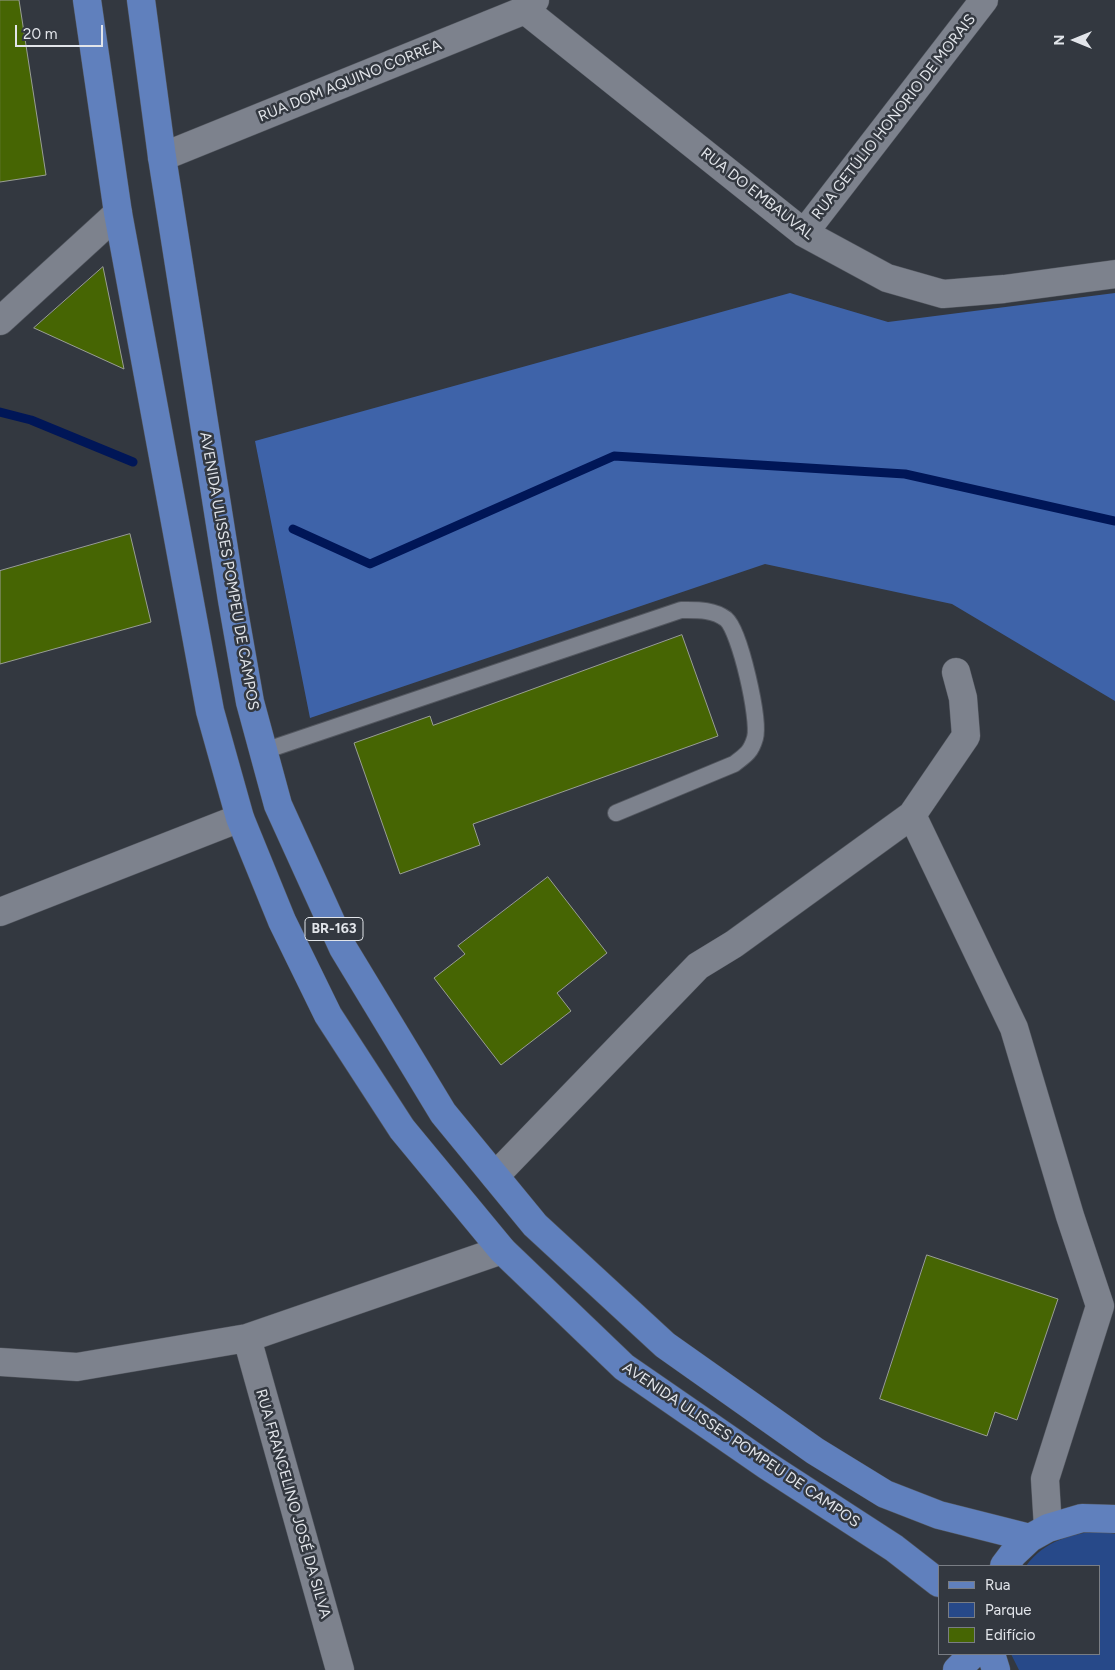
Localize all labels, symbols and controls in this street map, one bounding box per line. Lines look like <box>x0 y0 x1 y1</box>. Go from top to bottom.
street label: RUA GETÚLIO HONORIO DE MORAIS <box>808 11 980 223</box>
scale bar <box>18 15 105 47</box>
north arrow <box>1050 15 1100 65</box>
text: 20 m <box>23 25 57 43</box>
text: N <box>1051 35 1068 45</box>
street label: RUA DOM AQUINO CORREA <box>256 36 444 126</box>
street label: RUA DO EMBAUVAL <box>697 144 817 244</box>
street label: AVENIDA ULISSES POMPEU DE CAMPOS <box>196 430 262 712</box>
road number: BR-163 <box>305 918 363 941</box>
street label: AVENIDA ULISSES POMPEU DE CAMPOS <box>619 1359 863 1531</box>
street label: RUA FRANCELINO JOSÉ DA SILVA <box>252 1387 334 1621</box>
legend <box>938 1565 1100 1655</box>
text: Rua <box>985 1576 1010 1594</box>
text: Parque <box>985 1601 1032 1619</box>
text: Edifício <box>985 1626 1035 1644</box>

